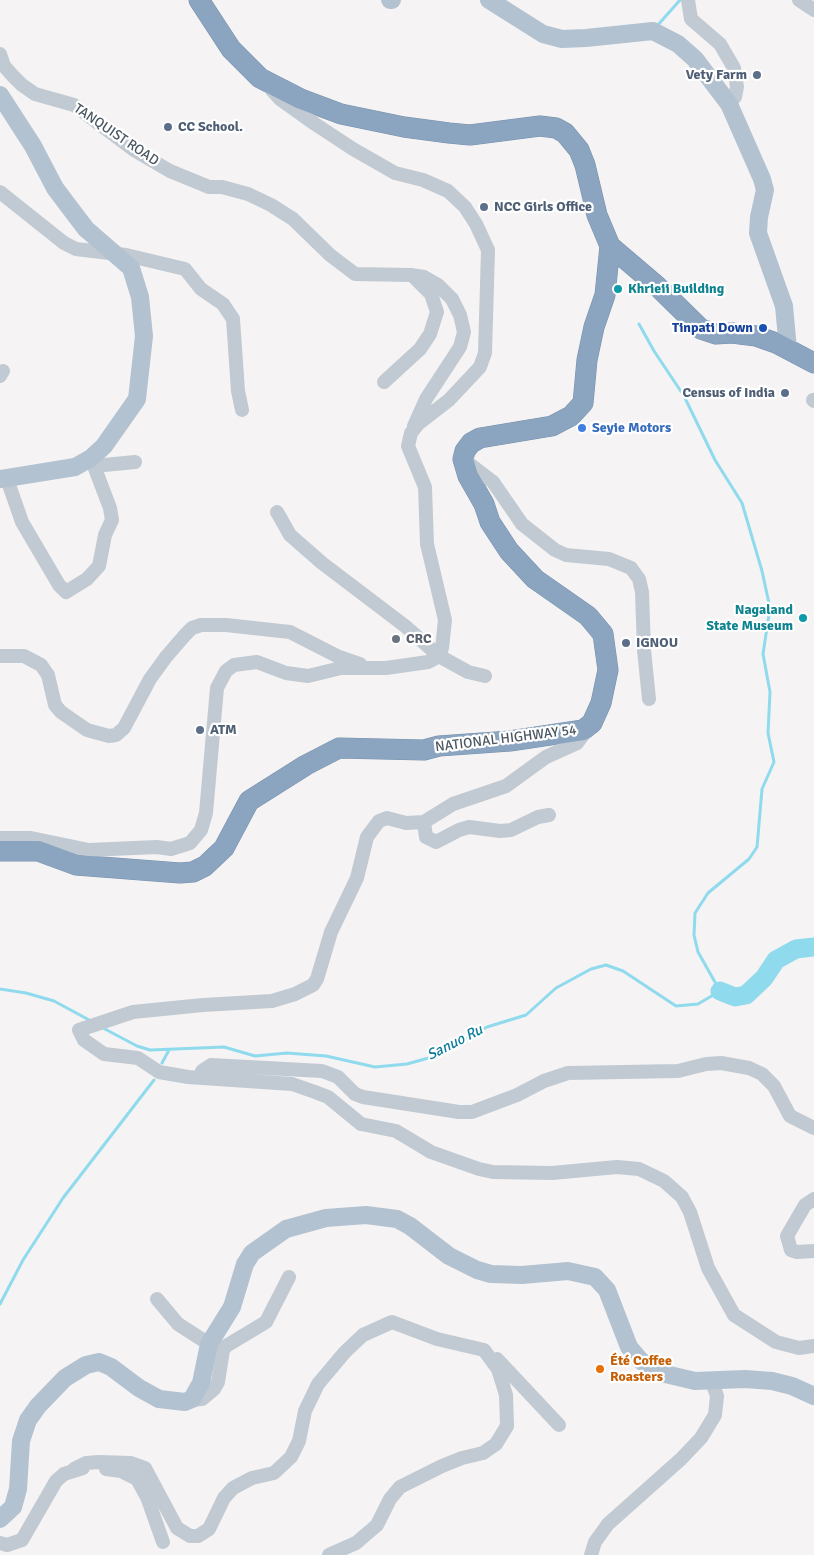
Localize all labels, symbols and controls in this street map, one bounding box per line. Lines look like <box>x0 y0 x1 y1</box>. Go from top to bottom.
place label: Vety Farm <box>686 67 747 83</box>
marker: Vety Farm <box>751 69 763 81</box>
street label: TANQUIST ROAD <box>70 100 162 170</box>
place label: CC School. <box>178 119 243 135</box>
marker: CC School. <box>162 121 174 133</box>
place label: NCC Girls Office <box>494 199 592 215</box>
marker: NCC Girls Office <box>478 201 490 213</box>
place label: Khrieii Building <box>628 281 724 297</box>
marker: Khrieii Building <box>612 283 624 295</box>
place label: Tinpati Down <box>672 320 753 336</box>
marker: Tinpati Down <box>757 322 769 334</box>
place label: Census of India <box>682 385 775 401</box>
marker: Census of India <box>779 387 791 399</box>
place label: Seyie Motors <box>592 420 671 436</box>
marker: Seyie Motors <box>576 422 588 434</box>
place label: Nagaland State Museum <box>706 602 793 634</box>
marker: Nagaland State Museum <box>797 612 809 624</box>
place label: CRC <box>406 631 431 647</box>
marker: CRC <box>390 633 402 645</box>
place label: IGNOU <box>636 635 678 651</box>
marker: IGNOU <box>620 637 632 649</box>
place label: ATM <box>210 722 237 738</box>
street label: NATIONAL HIGHWAY 54 <box>434 722 578 756</box>
marker: ATM <box>194 724 206 736</box>
water label: Sanuo Ru <box>424 1021 486 1065</box>
place label: Été Coffee Roasters <box>610 1353 672 1385</box>
marker: Été Coffee Roasters <box>594 1363 606 1375</box>

